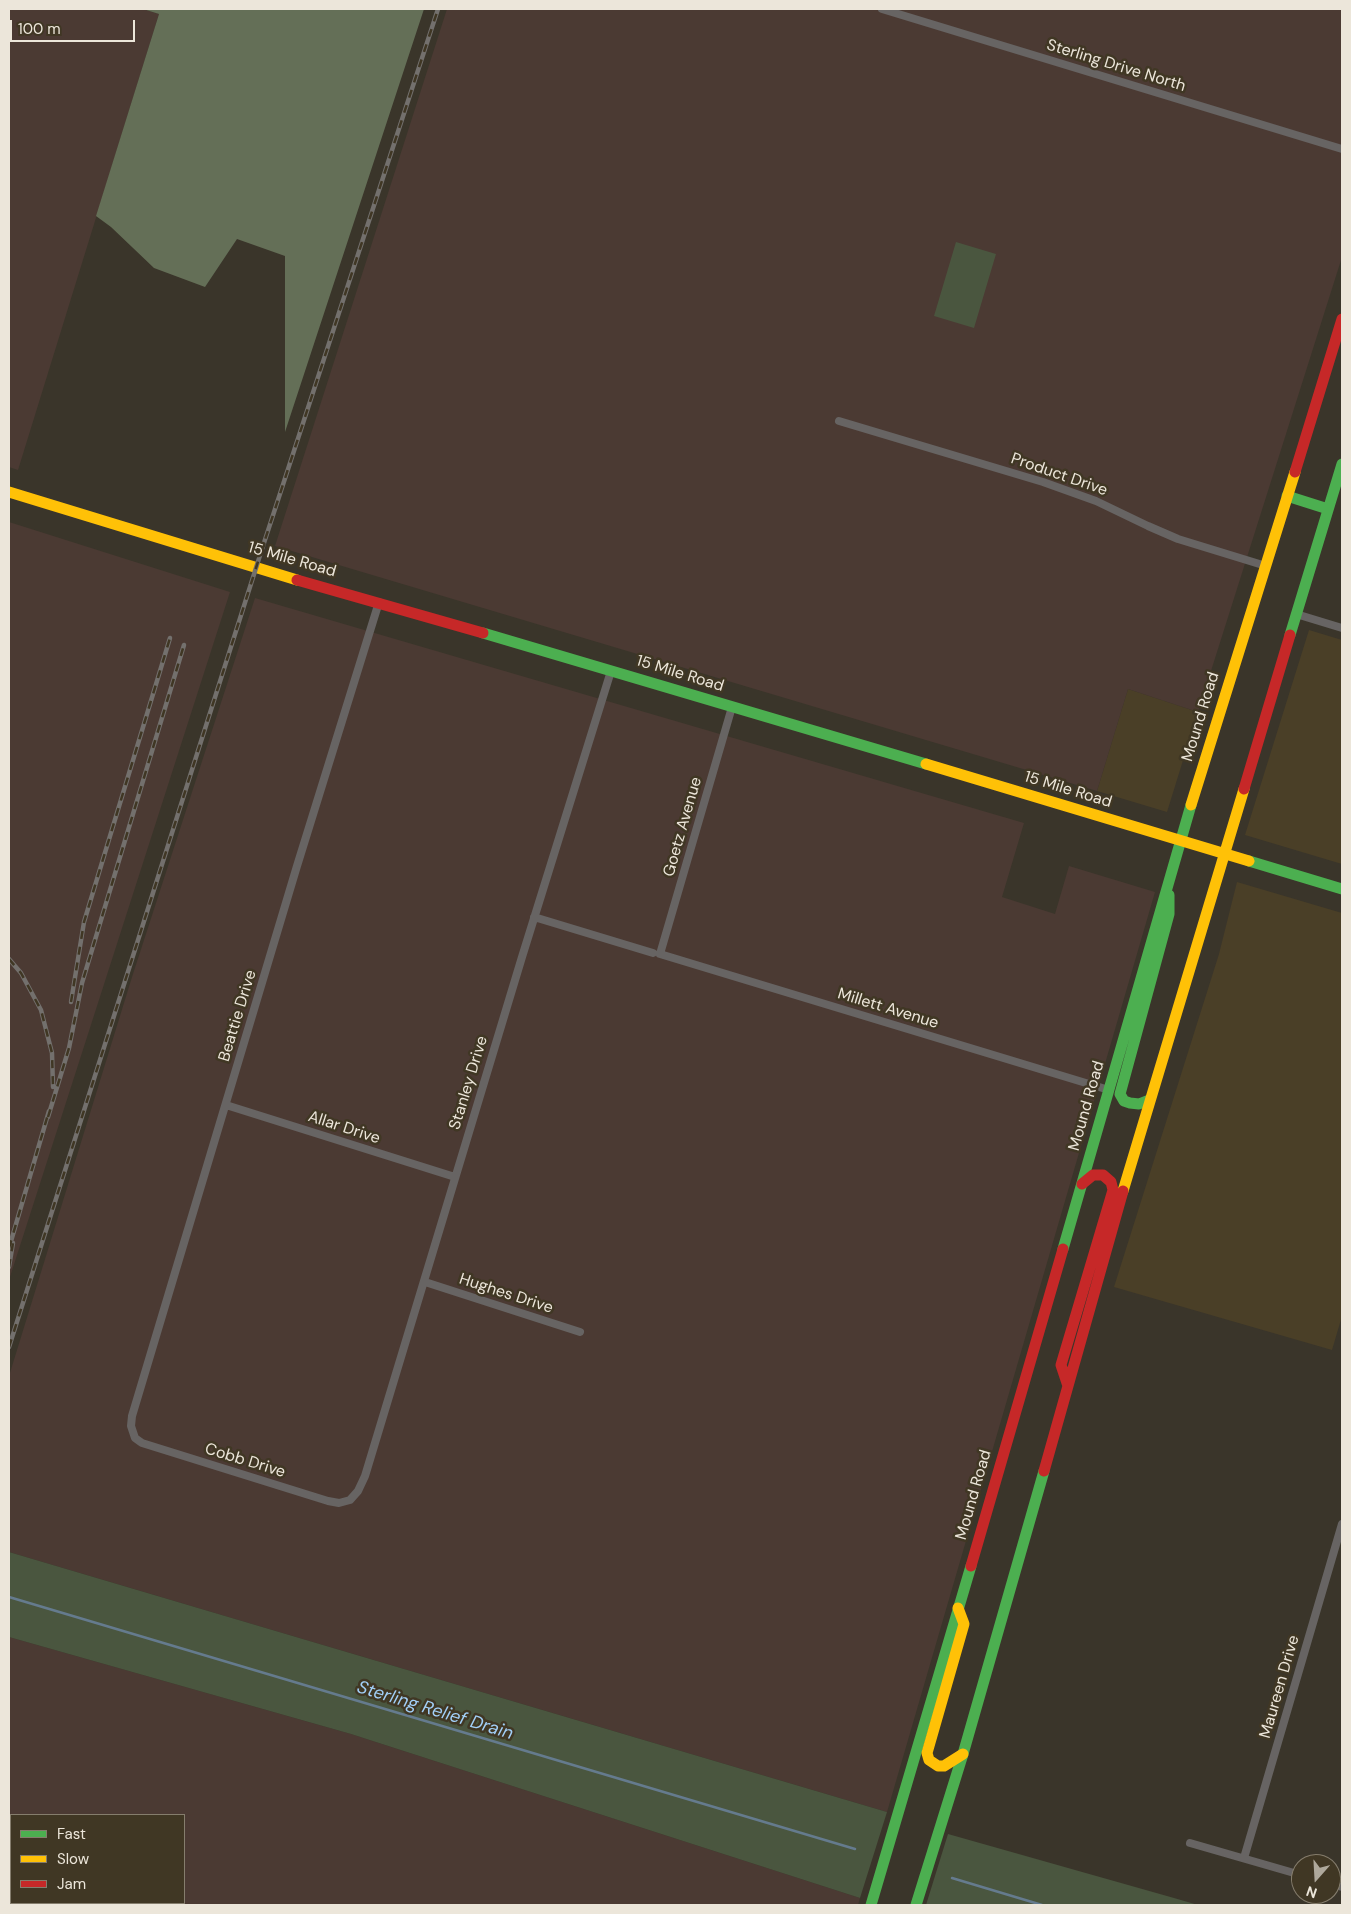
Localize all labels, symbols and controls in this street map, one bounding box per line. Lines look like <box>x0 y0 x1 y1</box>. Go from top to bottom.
scale bar <box>12 10 138 42</box>
text: 100 m <box>18 19 61 39</box>
street label: Sterling Drive North <box>1044 36 1188 96</box>
street label: Product Drive <box>1008 449 1110 501</box>
street label: 15 Mile Road <box>246 538 338 582</box>
street label: 15 Mile Road <box>634 652 726 696</box>
street label: Mound Road <box>1178 670 1224 764</box>
street label: 15 Mile Road <box>1022 768 1114 812</box>
street label: Goetz Avenue <box>660 775 706 879</box>
street label: Beattie Drive <box>215 968 261 1064</box>
street label: Millett Avenue <box>835 985 941 1033</box>
street label: Stanley Drive <box>446 1034 492 1132</box>
street label: Mound Road <box>1065 1059 1109 1153</box>
street label: Allar Drive <box>306 1107 382 1149</box>
street label: Hughes Drive <box>457 1270 555 1318</box>
street label: Cobb Drive <box>202 1440 288 1482</box>
street label: Mound Road <box>952 1448 996 1542</box>
street label: Maureen Drive <box>1256 1633 1304 1741</box>
water label: Sterling Relief Drain <box>354 1677 516 1745</box>
legend <box>10 1814 185 1904</box>
text: Fast <box>57 1824 86 1844</box>
text: Slow <box>57 1849 89 1869</box>
north arrow <box>1291 1854 1341 1904</box>
text: Jam <box>57 1874 86 1894</box>
text: N <box>1304 1882 1319 1902</box>

